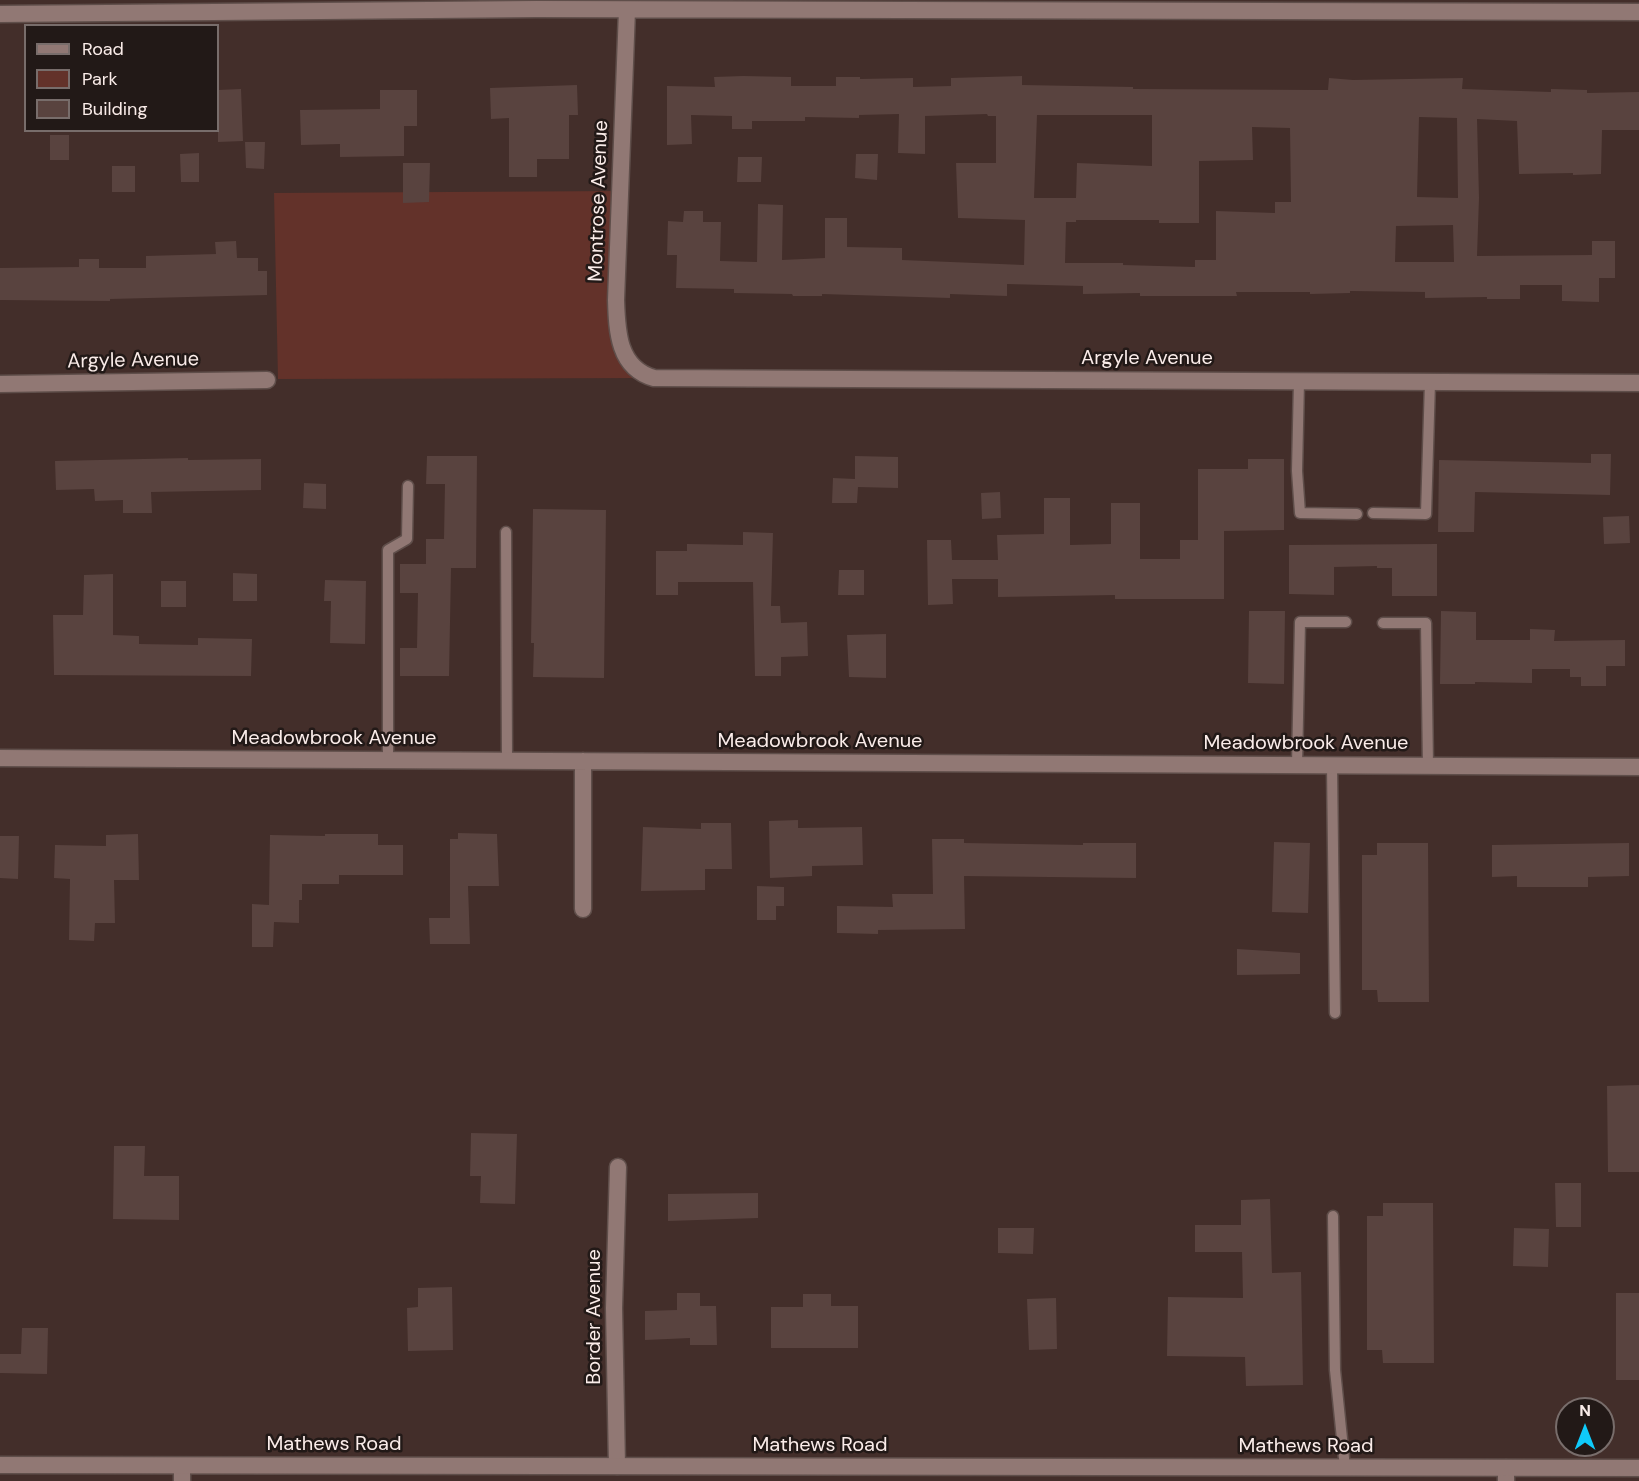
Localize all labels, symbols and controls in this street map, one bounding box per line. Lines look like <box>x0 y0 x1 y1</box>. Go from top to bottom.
legend <box>24 24 219 132</box>
text: Road <box>82 37 124 61</box>
text: Park <box>82 67 118 91</box>
text: Building <box>82 97 147 121</box>
street label: Montrose Avenue <box>584 120 614 282</box>
street label: Argyle Avenue <box>1081 347 1213 371</box>
street label: Argyle Avenue <box>67 348 199 374</box>
street label: Meadowbrook Avenue <box>232 727 436 751</box>
street label: Meadowbrook Avenue <box>718 730 922 754</box>
street label: Meadowbrook Avenue <box>1204 732 1408 756</box>
street label: Border Avenue <box>583 1249 607 1385</box>
north arrow <box>1555 1397 1615 1457</box>
text: N <box>1579 1400 1591 1421</box>
street label: Mathews Road <box>267 1433 401 1457</box>
street label: Mathews Road <box>753 1434 887 1458</box>
street label: Mathews Road <box>1239 1435 1373 1459</box>

